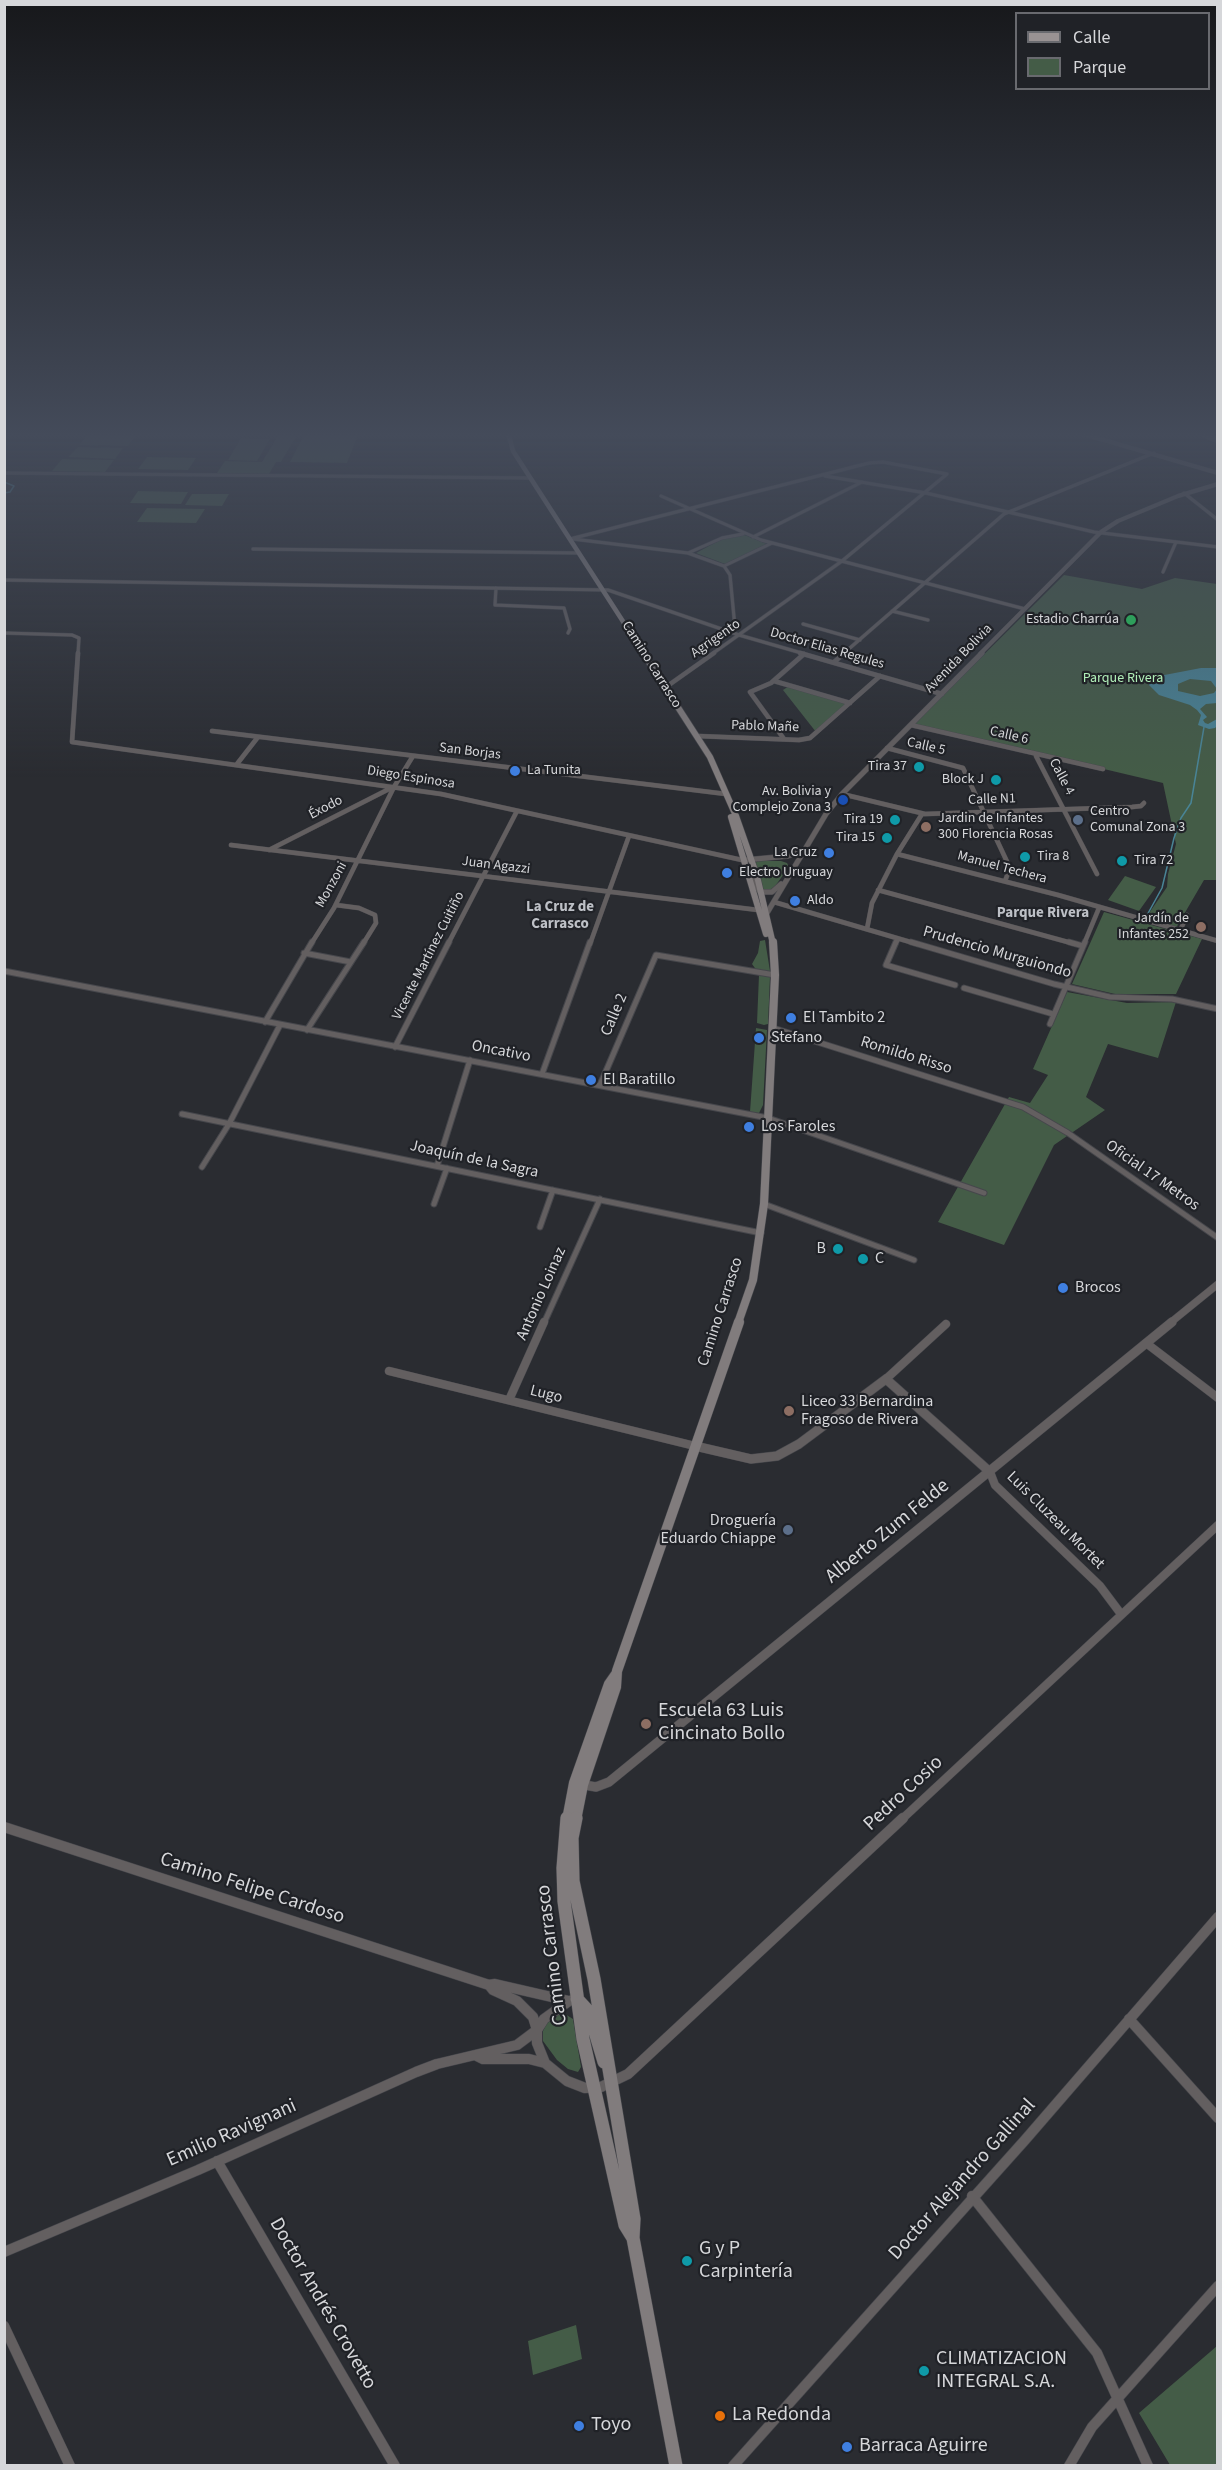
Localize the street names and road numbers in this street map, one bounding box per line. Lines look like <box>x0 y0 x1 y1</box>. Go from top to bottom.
street label: Agrigento <box>688 616 744 662</box>
street label: Camino Carrasco <box>618 618 684 712</box>
street label: Avenida Bolivia <box>922 621 996 697</box>
street label: Doctor Elias Regules <box>768 625 886 673</box>
street label: Pablo Mañe <box>731 717 799 737</box>
street label: Calle 6 <box>988 723 1030 749</box>
street label: Calle 5 <box>905 734 947 760</box>
street label: San Borjas <box>438 740 502 764</box>
street label: Calle 4 <box>1044 756 1078 798</box>
street label: Diego Espinosa <box>366 763 456 793</box>
street label: Calle N1 <box>968 791 1016 809</box>
street label: Éxodo <box>306 792 346 824</box>
street label: Manuel Techera <box>955 848 1049 888</box>
street label: Juan Agazzi <box>461 853 531 879</box>
street label: Monzoni <box>313 859 351 911</box>
street label: Vicente Martínez Cuitiño <box>389 889 469 1023</box>
street label: Prudencio Murguiondo <box>921 923 1073 983</box>
street label: Calle 2 <box>597 991 633 1039</box>
street label: Romildo Risso <box>858 1033 954 1079</box>
street label: Oncativo <box>470 1037 532 1067</box>
street label: Oficial 17 Metros <box>1101 1136 1203 1216</box>
street label: Joaquín de la Sagra <box>408 1137 540 1183</box>
street label: Antonio Loinaz <box>513 1245 571 1343</box>
street label: Camino Carrasco <box>694 1255 748 1369</box>
street label: Lugo <box>528 1382 564 1408</box>
street label: Luis Cluzeau Mortet <box>1002 1468 1108 1574</box>
street label: Alberto Zum Felde <box>821 1475 955 1589</box>
street label: Pedro Cosio <box>859 1751 949 1837</box>
street label: Camino Felipe Cardoso <box>157 1848 347 1930</box>
street label: Camino Carrasco <box>532 1883 574 2027</box>
street label: Doctor Alejandro Gallinal <box>884 2094 1042 2266</box>
street label: Emilio Ravignani <box>163 2095 301 2173</box>
street label: Doctor Andrés Crovetto <box>263 2214 381 2394</box>

